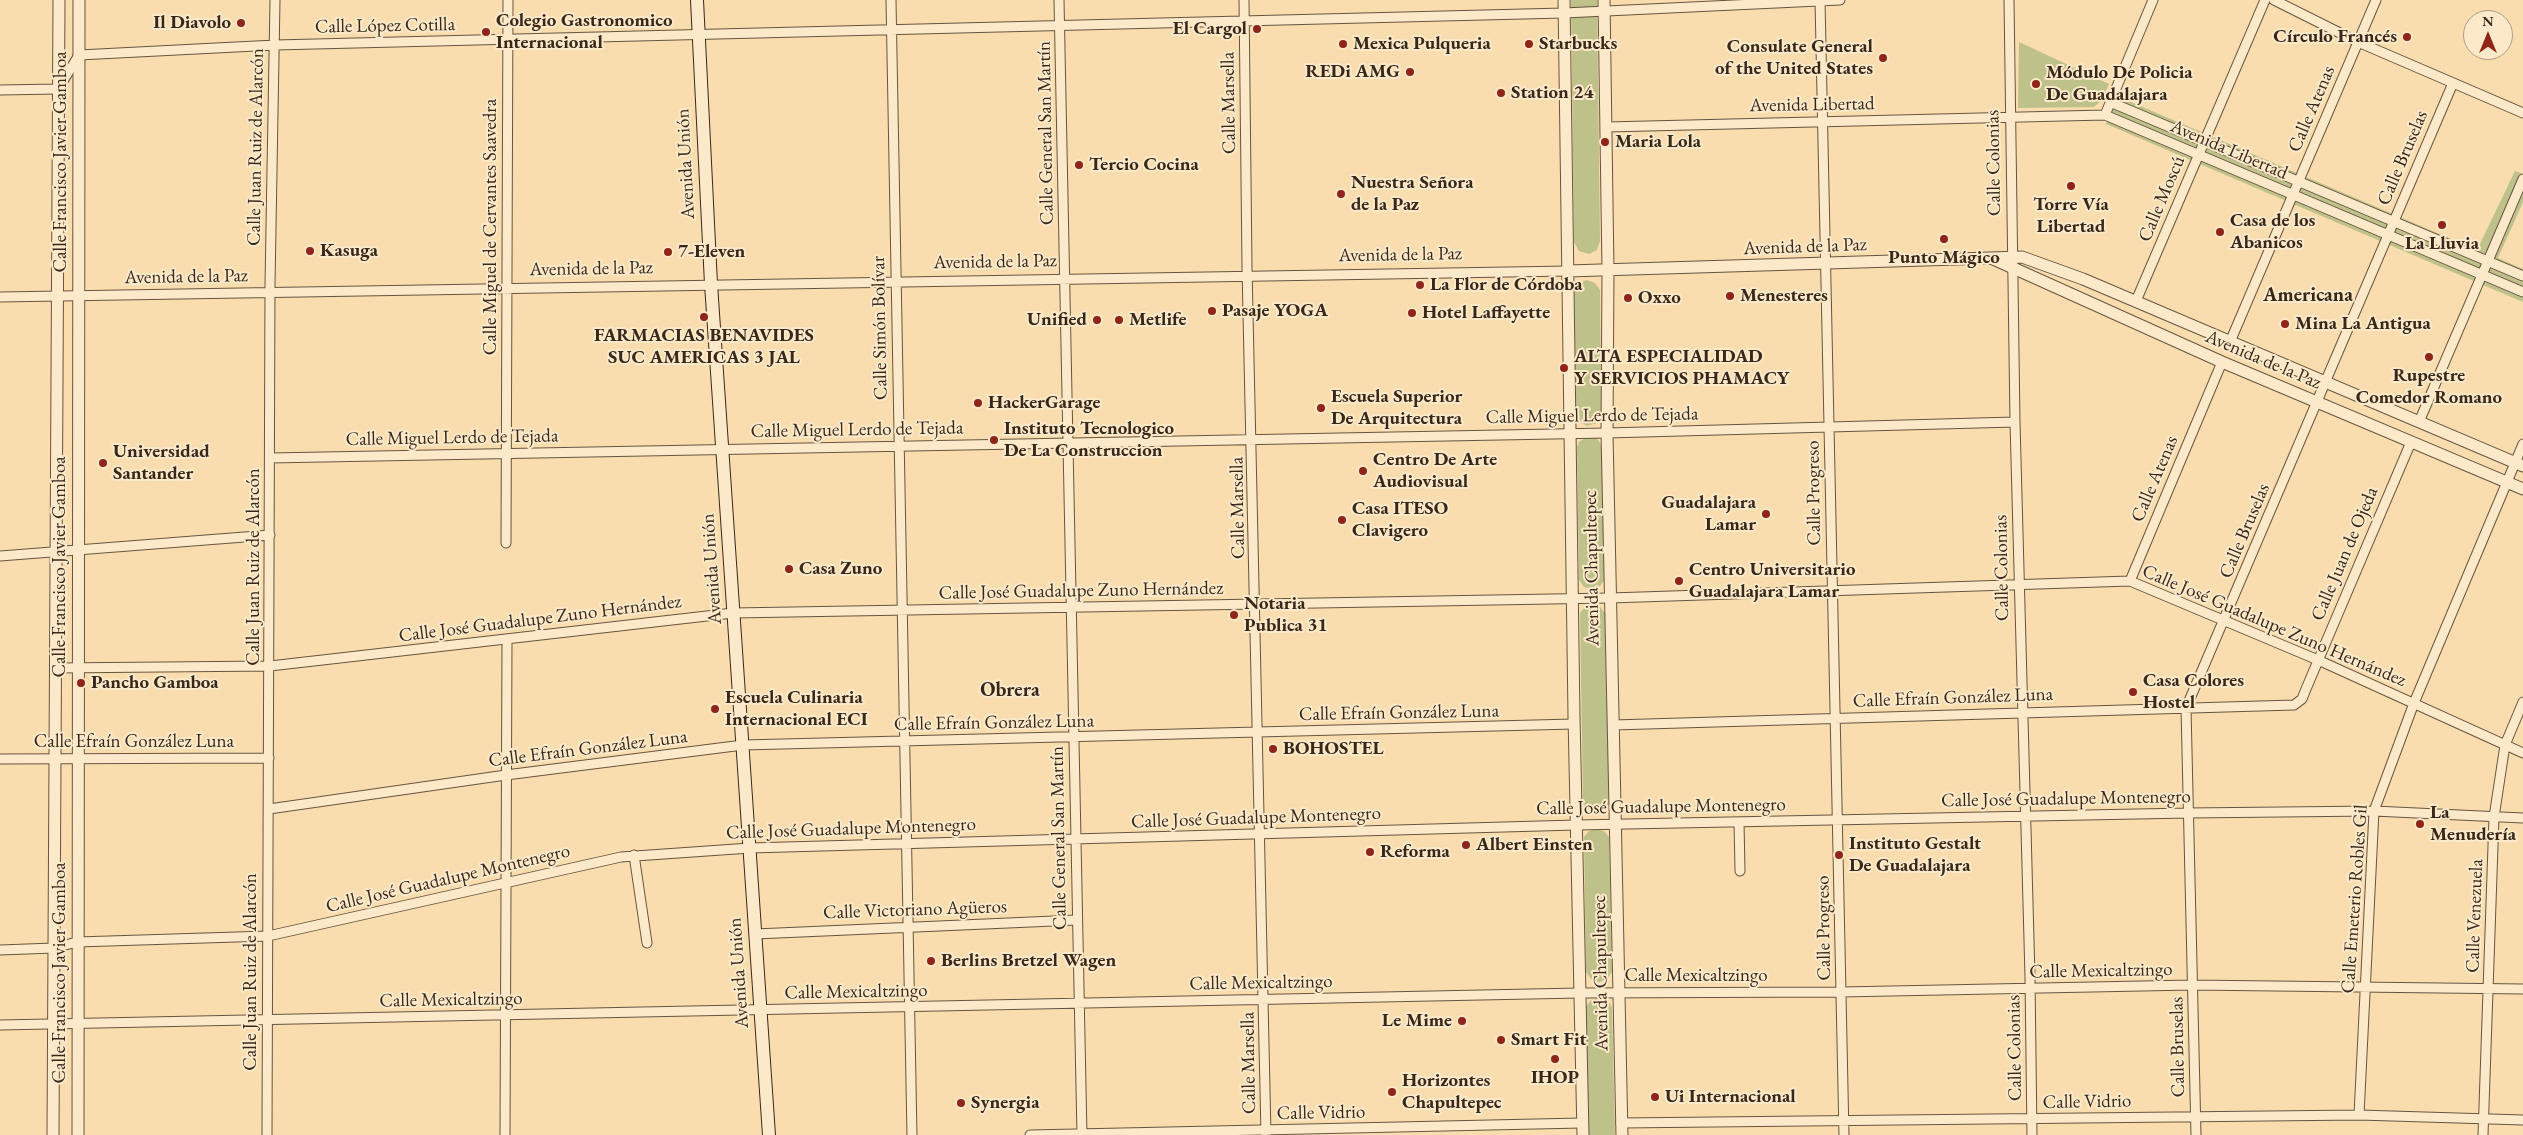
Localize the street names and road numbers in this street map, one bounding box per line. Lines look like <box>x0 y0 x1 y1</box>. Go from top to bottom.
street label: Calle López Cotilla <box>315 13 455 39</box>
street label: Calle General San Martín <box>1033 41 1059 225</box>
street label: Calle Juan Ruiz de Alarcón <box>243 48 269 246</box>
street label: Calle Francisco Javier Gamboa <box>50 52 72 272</box>
street label: Calle Marsella <box>1217 52 1241 154</box>
street label: Calle Atenas <box>2284 62 2340 156</box>
street label: Avenida Libertad <box>1749 93 1875 117</box>
street label: Calle Miguel de Cervantes Saavedra <box>480 99 502 355</box>
street label: Calle Bruselas <box>2373 107 2433 209</box>
street label: Avenida Unión <box>672 108 700 220</box>
street label: Calle Colonias <box>1982 110 2006 216</box>
street label: Avenida Libertad <box>2167 115 2291 185</box>
street label: Calle Moscú <box>2134 152 2190 246</box>
street label: Avenida de la Paz <box>1743 233 1867 261</box>
street label: Avenida de la Paz <box>1338 243 1462 267</box>
street label: Avenida de la Paz <box>933 250 1057 274</box>
street label: Calle Simón Bolívar <box>867 256 893 400</box>
street label: Avenida de la Paz <box>529 257 653 281</box>
street label: Avenida de la Paz <box>124 265 248 289</box>
street label: Avenida de la Paz <box>2202 325 2324 395</box>
street label: Calle Miguel Lerdo de Tejada <box>1485 403 1699 429</box>
street label: Calle Miguel Lerdo de Tejada <box>750 417 964 443</box>
street label: Calle Miguel Lerdo de Tejada <box>345 425 559 451</box>
street label: Calle Atenas <box>2127 432 2183 526</box>
street label: Calle Progreso <box>1802 440 1826 546</box>
street label: Calle Francisco Javier Gamboa <box>49 457 71 677</box>
street label: Calle Marsella <box>1226 457 1250 559</box>
street label: Calle Juan Ruiz de Alarcón <box>243 468 265 666</box>
street label: Calle Bruselas <box>2215 480 2275 582</box>
street label: Calle Juan de Ojeda <box>2307 484 2383 624</box>
street label: Avenida Chapultepec <box>1579 490 1605 646</box>
street label: Avenida Unión <box>697 513 727 625</box>
street label: Calle Colonias <box>1990 515 2014 621</box>
street label: Calle José Guadalupe Zuno Hernández <box>2139 560 2409 692</box>
street label: Calle José Guadalupe Zuno Hernández <box>939 577 1223 605</box>
street label: Calle José Guadalupe Zuno Hernández <box>397 590 683 648</box>
street label: Calle Efraín González Luna <box>1853 683 2053 713</box>
street label: Calle Efraín González Luna <box>1299 700 1499 726</box>
street label: Calle Efraín González Luna <box>894 710 1094 736</box>
street label: Calle Efraín González Luna <box>487 725 689 773</box>
street label: Calle Efraín González Luna <box>34 731 234 753</box>
street label: Calle General San Martín <box>1046 746 1072 930</box>
street label: Calle José Guadalupe Montenegro <box>1941 785 2191 813</box>
street label: Calle José Guadalupe Montenegro <box>1536 793 1786 821</box>
street label: Calle José Guadalupe Montenegro <box>1131 802 1381 834</box>
street label: Calle Emeterio Robles Gil <box>2337 804 2373 994</box>
street label: Calle José Guadalupe Montenegro <box>726 813 976 845</box>
street label: Calle José Guadalupe Montenegro <box>324 840 572 918</box>
street label: Calle Venezuela <box>2462 859 2488 973</box>
street label: Calle Francisco Javier Gamboa <box>49 863 71 1083</box>
street label: Calle Juan Ruiz de Alarcón <box>240 873 262 1071</box>
street label: Calle Progreso <box>1812 875 1836 981</box>
street label: Calle Victoriano Agüeros <box>823 895 1007 925</box>
street label: Avenida Chapultepec <box>1588 895 1614 1051</box>
street label: Avenida Unión <box>724 917 754 1029</box>
street label: Calle Mexicaltzingo <box>2029 958 2173 984</box>
street label: Calle Mexicaltzingo <box>1624 965 1768 987</box>
street label: Calle Mexicaltzingo <box>1189 970 1333 996</box>
street label: Calle Mexicaltzingo <box>784 979 928 1005</box>
street label: Calle Mexicaltzingo <box>379 987 523 1013</box>
street label: Calle Colonias <box>2003 995 2027 1101</box>
street label: Calle Bruselas <box>2166 996 2190 1098</box>
street label: Calle Marsella <box>1237 1012 1261 1114</box>
street label: Calle Vidrio <box>2043 1090 2131 1114</box>
street label: Calle Vidrio <box>1277 1101 1365 1125</box>

